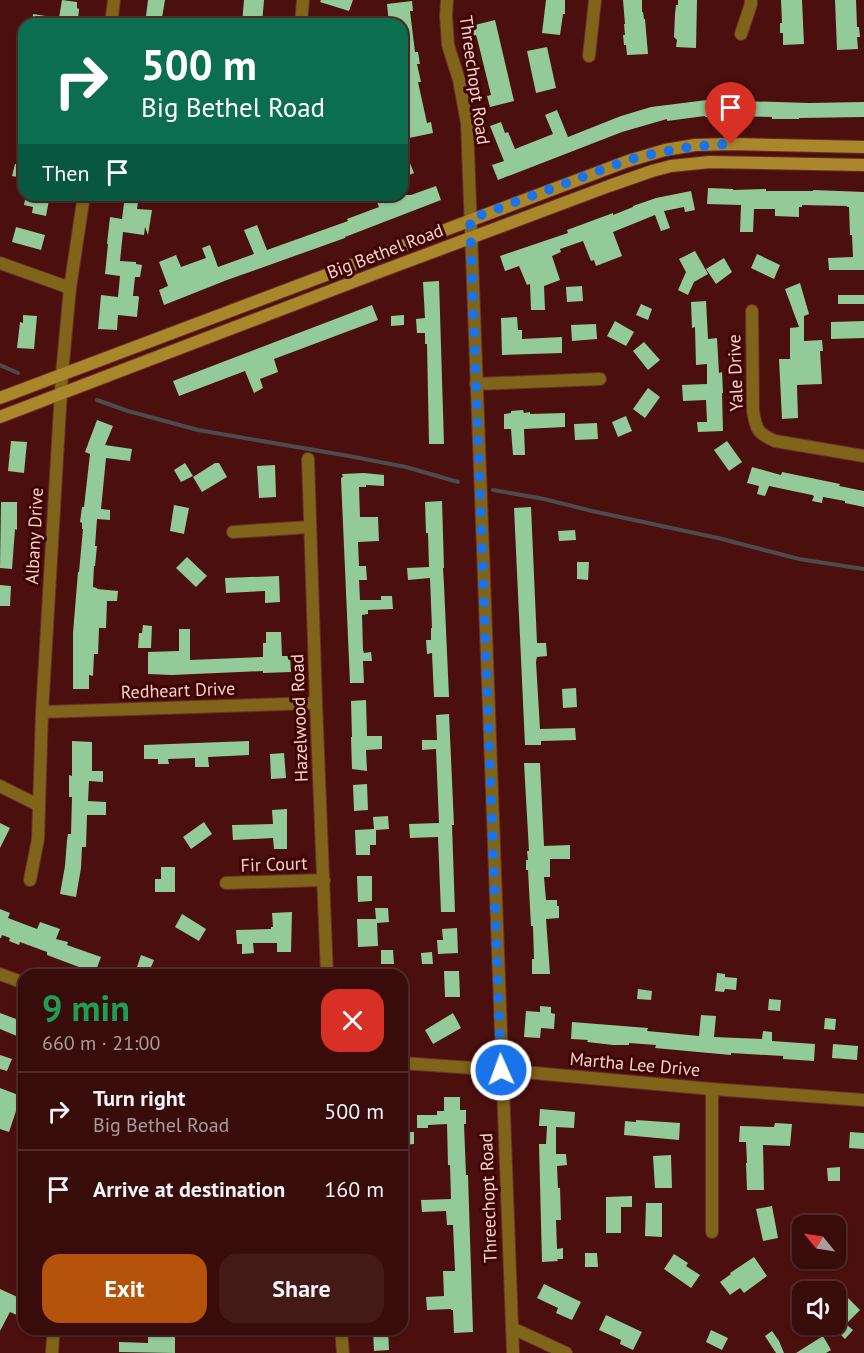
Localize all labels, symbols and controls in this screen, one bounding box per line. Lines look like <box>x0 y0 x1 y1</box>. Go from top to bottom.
street label: Threechopt Road <box>455 14 495 146</box>
text: 500 m <box>141 37 257 92</box>
icon: right <box>42 42 120 120</box>
pin <box>705 82 756 144</box>
text: Big Bethel Road <box>141 90 325 124</box>
icon: arrive <box>714 91 747 124</box>
icon: arrive <box>101 156 134 189</box>
text: Then <box>42 159 89 187</box>
street label: Big Bethel Road <box>324 218 446 284</box>
street label: Yale Drive <box>722 334 748 412</box>
street label: Albany Drive <box>20 487 48 585</box>
street label: Hazelwood Road <box>285 654 313 782</box>
street label: Redheart Drive <box>120 677 236 703</box>
street label: Fir Court <box>240 851 308 877</box>
text: 9 min <box>42 984 130 1031</box>
button: close <box>321 989 384 1052</box>
text: 660 m · 21:00 <box>42 1030 160 1056</box>
position arrow <box>469 1038 533 1102</box>
street label: Martha Lee Drive <box>569 1047 701 1081</box>
text: Turn right <box>93 1084 185 1112</box>
icon: right <box>42 1095 75 1128</box>
text: 500 m <box>324 1097 384 1125</box>
text: Big Bethel Road <box>93 1112 229 1138</box>
street label: Threechopt Road <box>474 1133 502 1263</box>
icon: arrive <box>42 1173 75 1206</box>
text: Arrive at destination <box>93 1175 285 1203</box>
text: 160 m <box>324 1175 384 1203</box>
north arrow <box>792 1215 846 1269</box>
map controls <box>792 1215 846 1335</box>
button: Exit <box>42 1254 207 1323</box>
button: Share <box>219 1254 384 1323</box>
button: sound <box>792 1281 846 1335</box>

